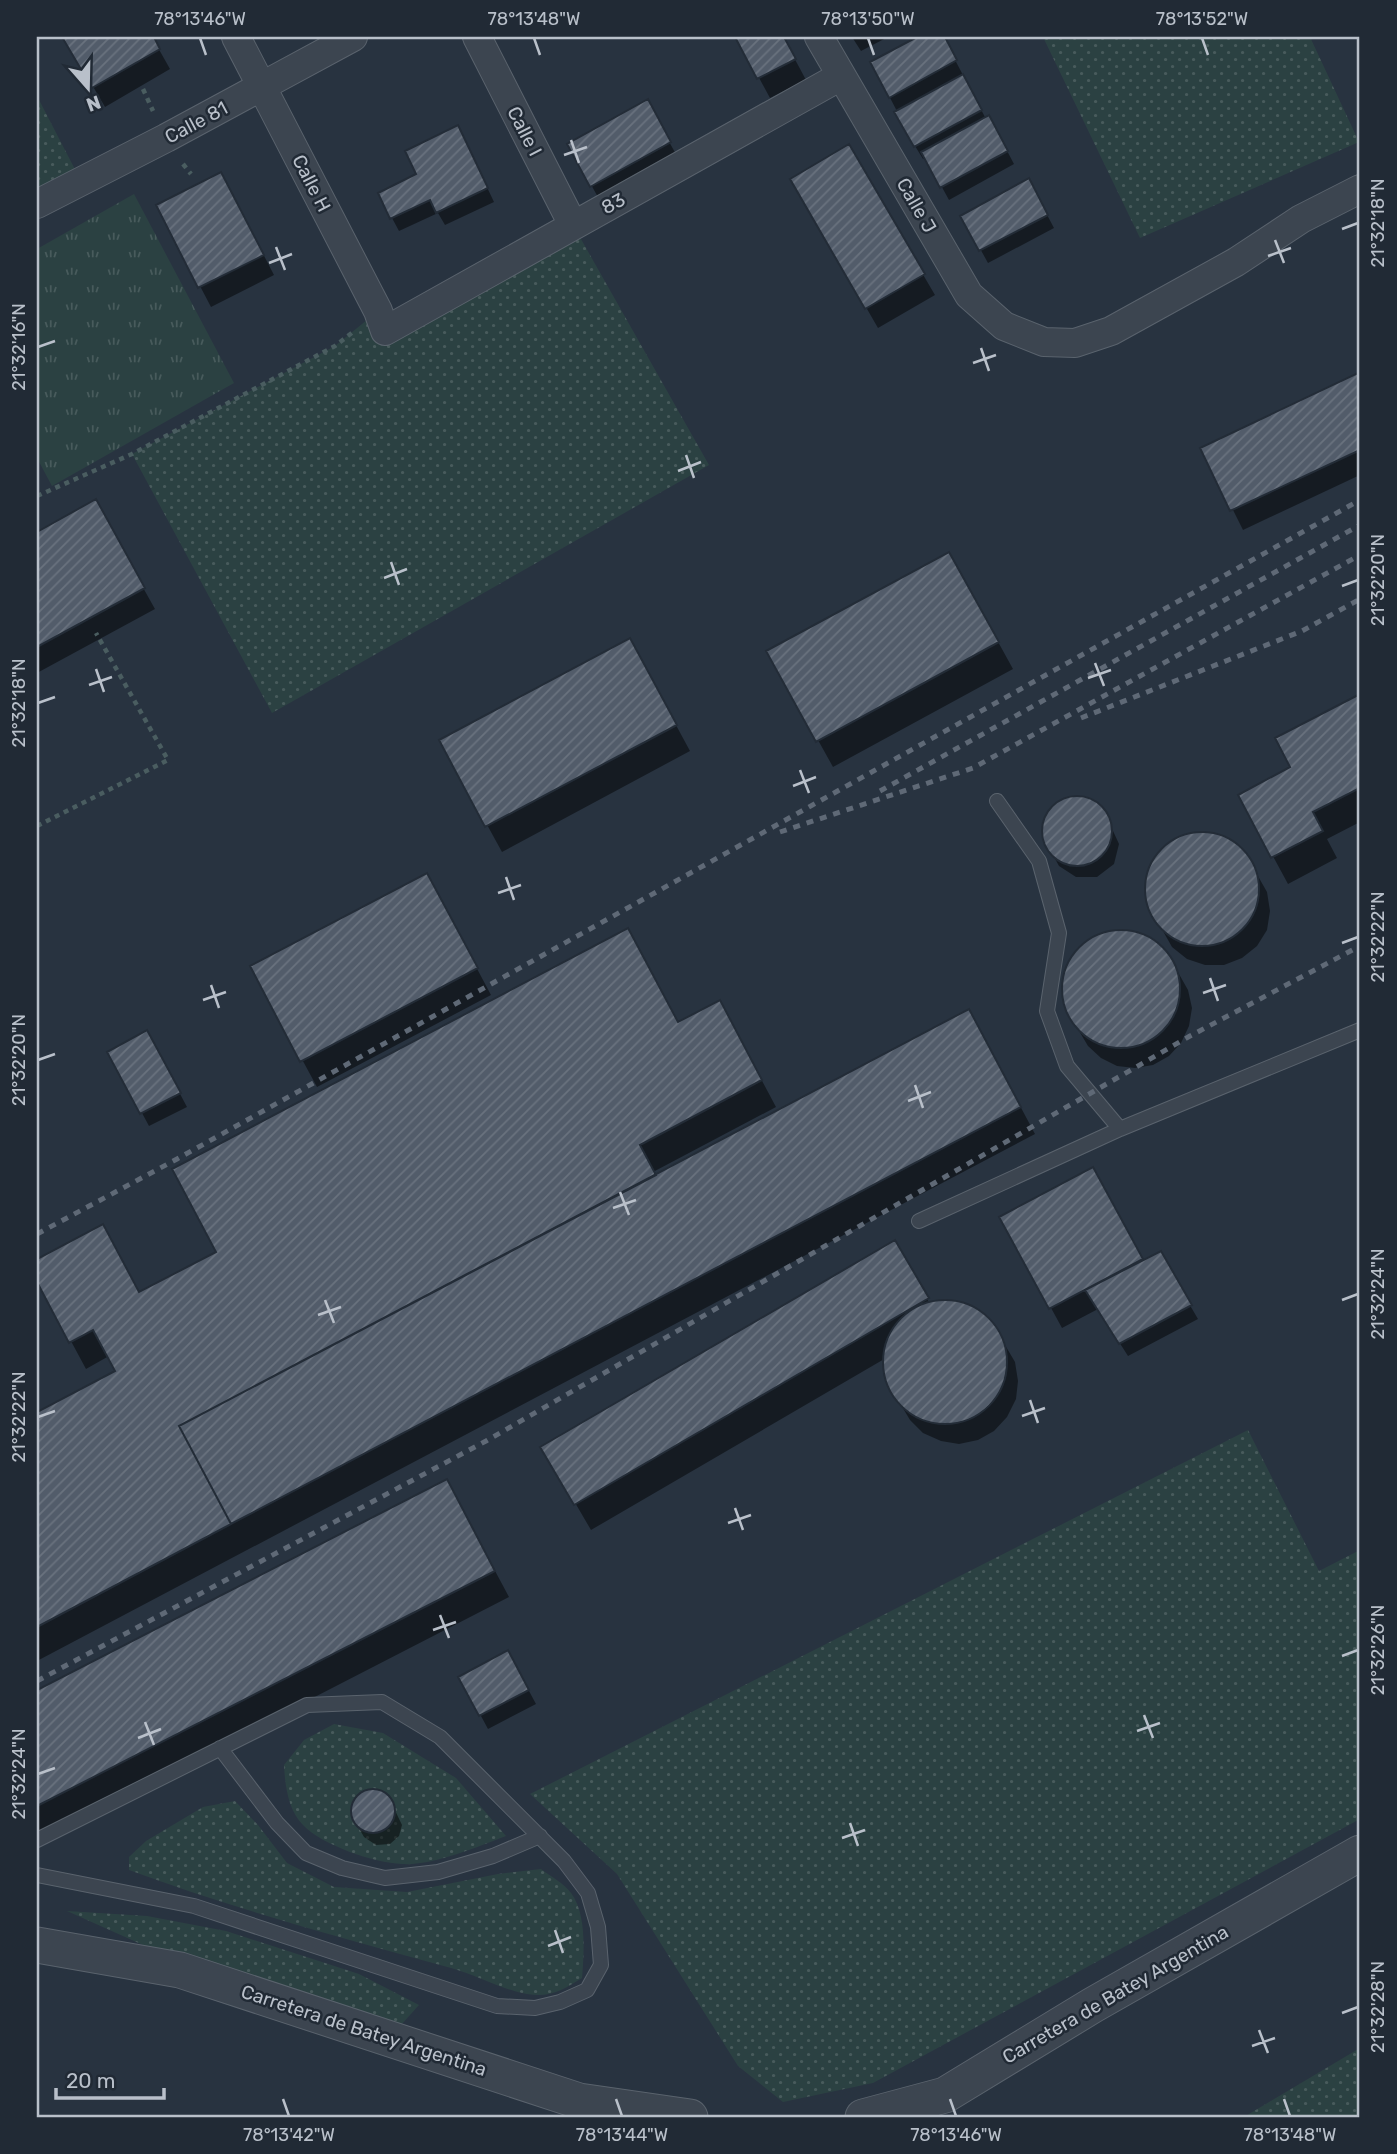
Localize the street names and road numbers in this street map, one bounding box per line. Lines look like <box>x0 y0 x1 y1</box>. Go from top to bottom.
street label: Calle 81 <box>161 96 232 149</box>
street label: Calle I <box>502 102 547 160</box>
street label: Calle H <box>287 151 336 216</box>
street label: Calle J <box>892 174 941 237</box>
street label: 83 <box>597 188 629 219</box>
street label: Carretera de Batey Argentina <box>998 1920 1232 2069</box>
street label: Carretera de Batey Argentina <box>238 1980 490 2081</box>

